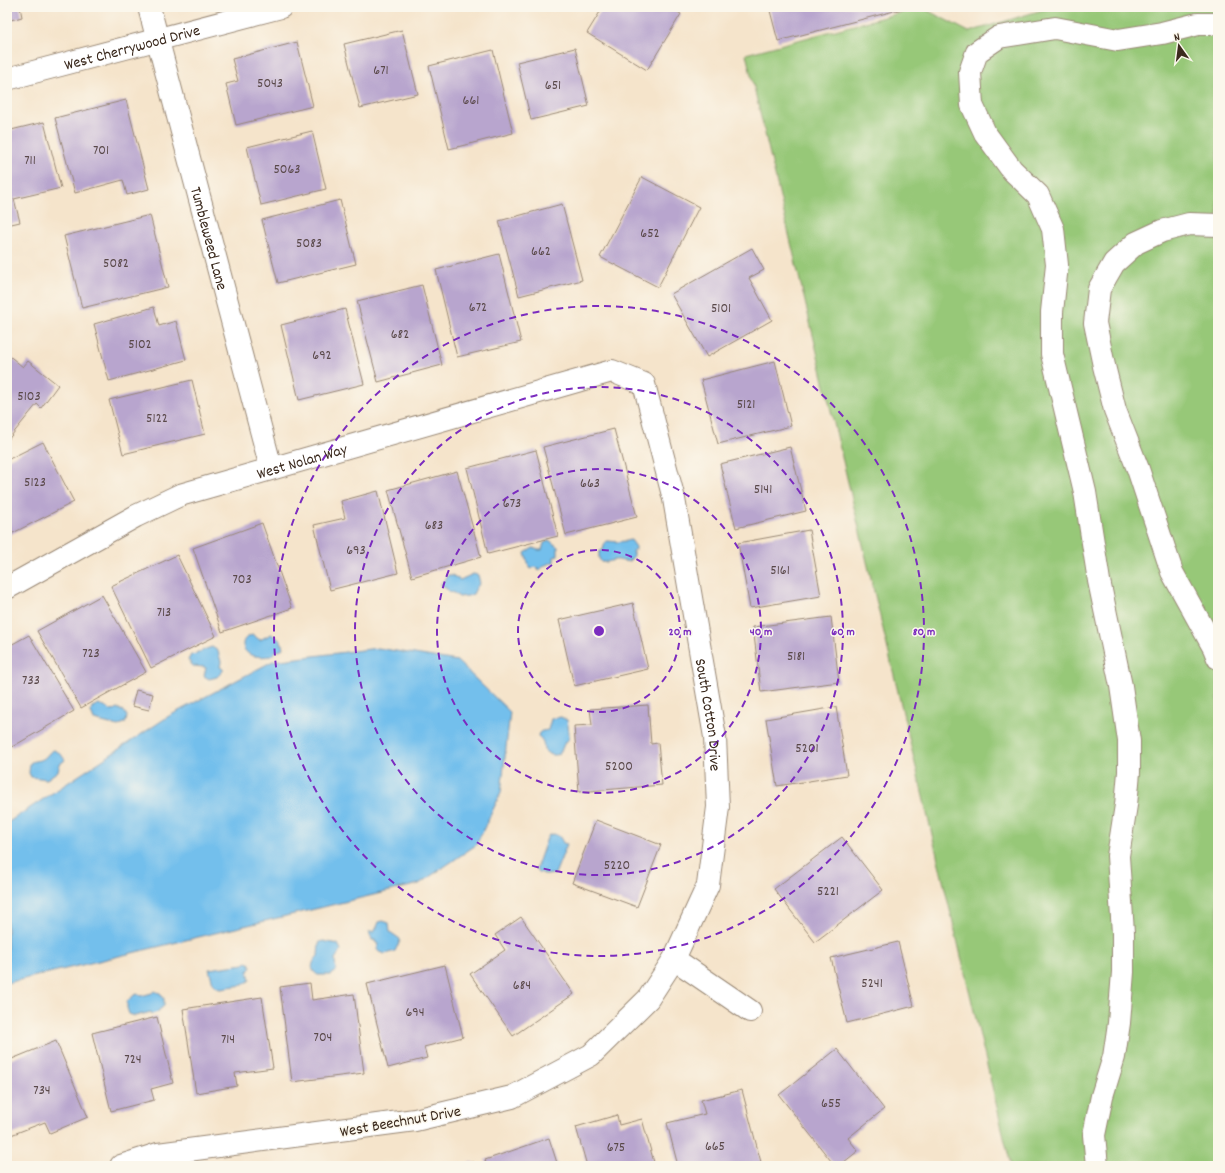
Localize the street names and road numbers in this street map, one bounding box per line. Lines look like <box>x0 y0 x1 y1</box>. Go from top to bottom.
street label: West Cherrywood Drive <box>62 20 203 78</box>
street label: Tumbleweed Lane <box>183 184 232 293</box>
street label: West Nolan Way <box>254 438 351 486</box>
street label: South Cotton Drive <box>688 657 725 772</box>
street label: West Beechnut Drive <box>338 1100 463 1144</box>

